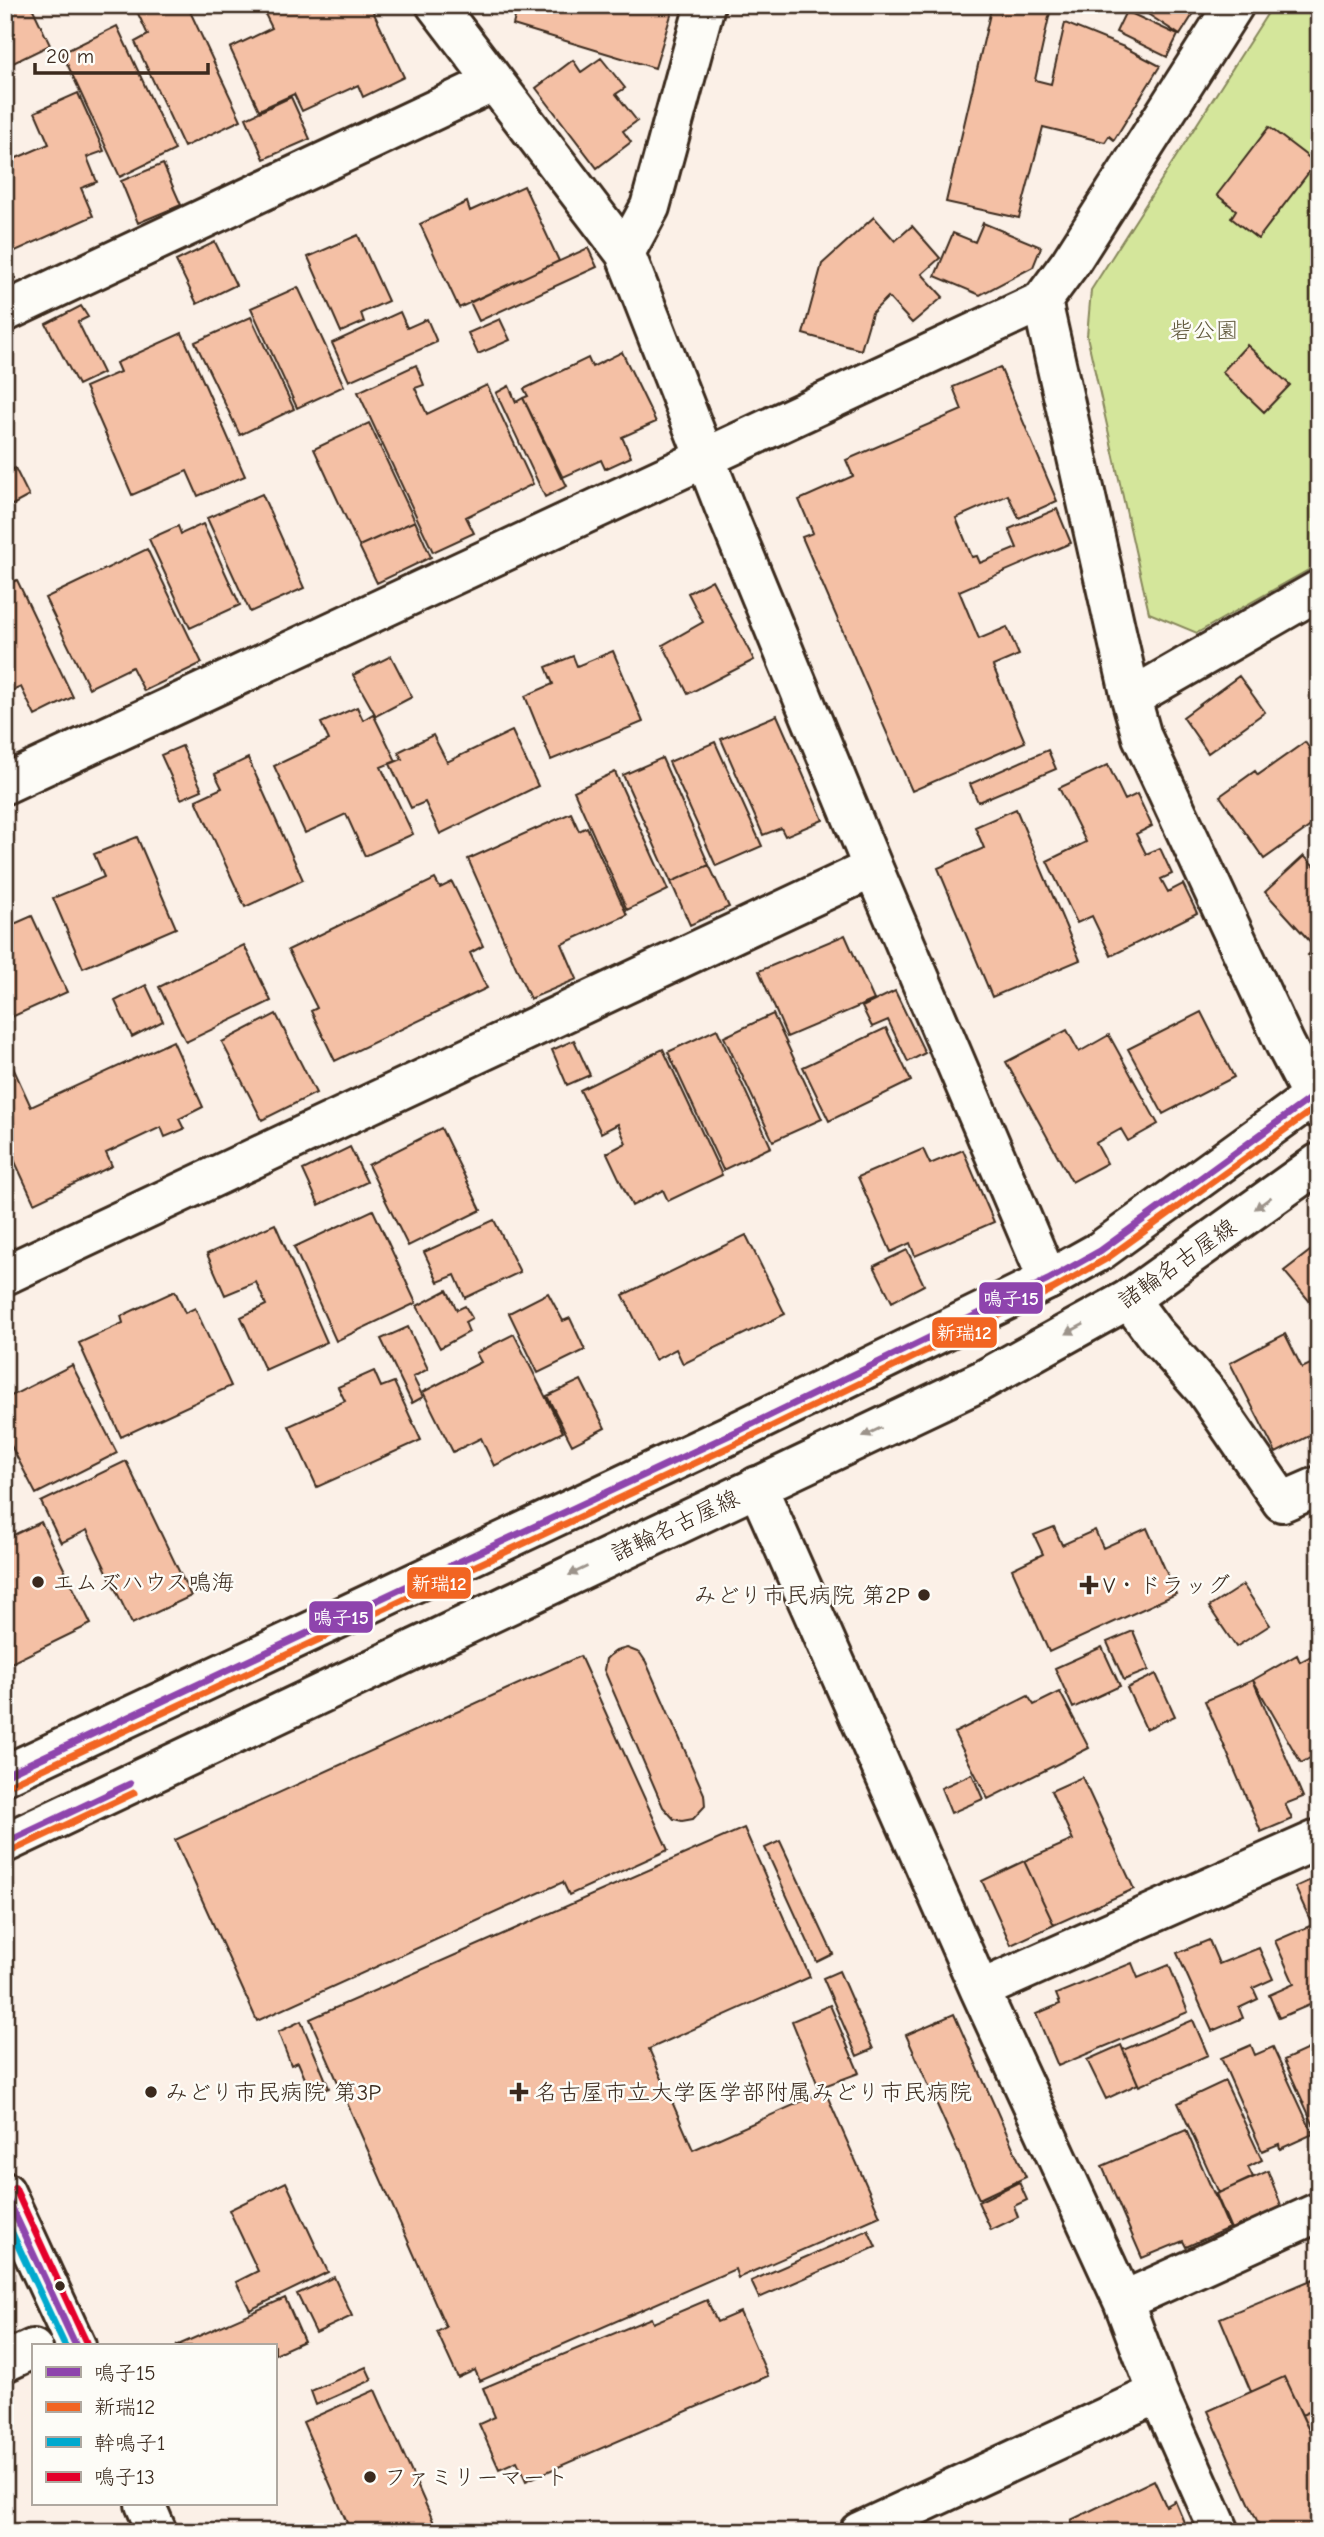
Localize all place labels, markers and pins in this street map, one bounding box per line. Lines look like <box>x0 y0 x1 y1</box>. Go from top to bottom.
place label: エムズハウス鳴海 <box>52 1569 235 1596</box>
place label: V・ドラッグ <box>1103 1572 1230 1599</box>
marker: エムズハウス鳴海 <box>30 1574 46 1590</box>
marker: V・ドラッグ <box>1081 1577 1097 1593</box>
place label: みどり市民病院 第2P <box>693 1582 910 1609</box>
marker: みどり市民病院 第2P <box>916 1587 932 1603</box>
place label: みどり市民病院 第3P <box>165 2079 381 2106</box>
place label: 名古屋市立大学医学部附属みどり市民病院 <box>535 2079 972 2106</box>
marker: 名古屋市立大学医学部附属みどり市民病院 <box>509 2082 529 2102</box>
marker: みどり市民病院 第3P <box>143 2084 159 2100</box>
unlabelled marker <box>53 2279 67 2293</box>
place label: ファミリーマート <box>384 2464 568 2491</box>
marker: ファミリーマート <box>362 2469 378 2485</box>

